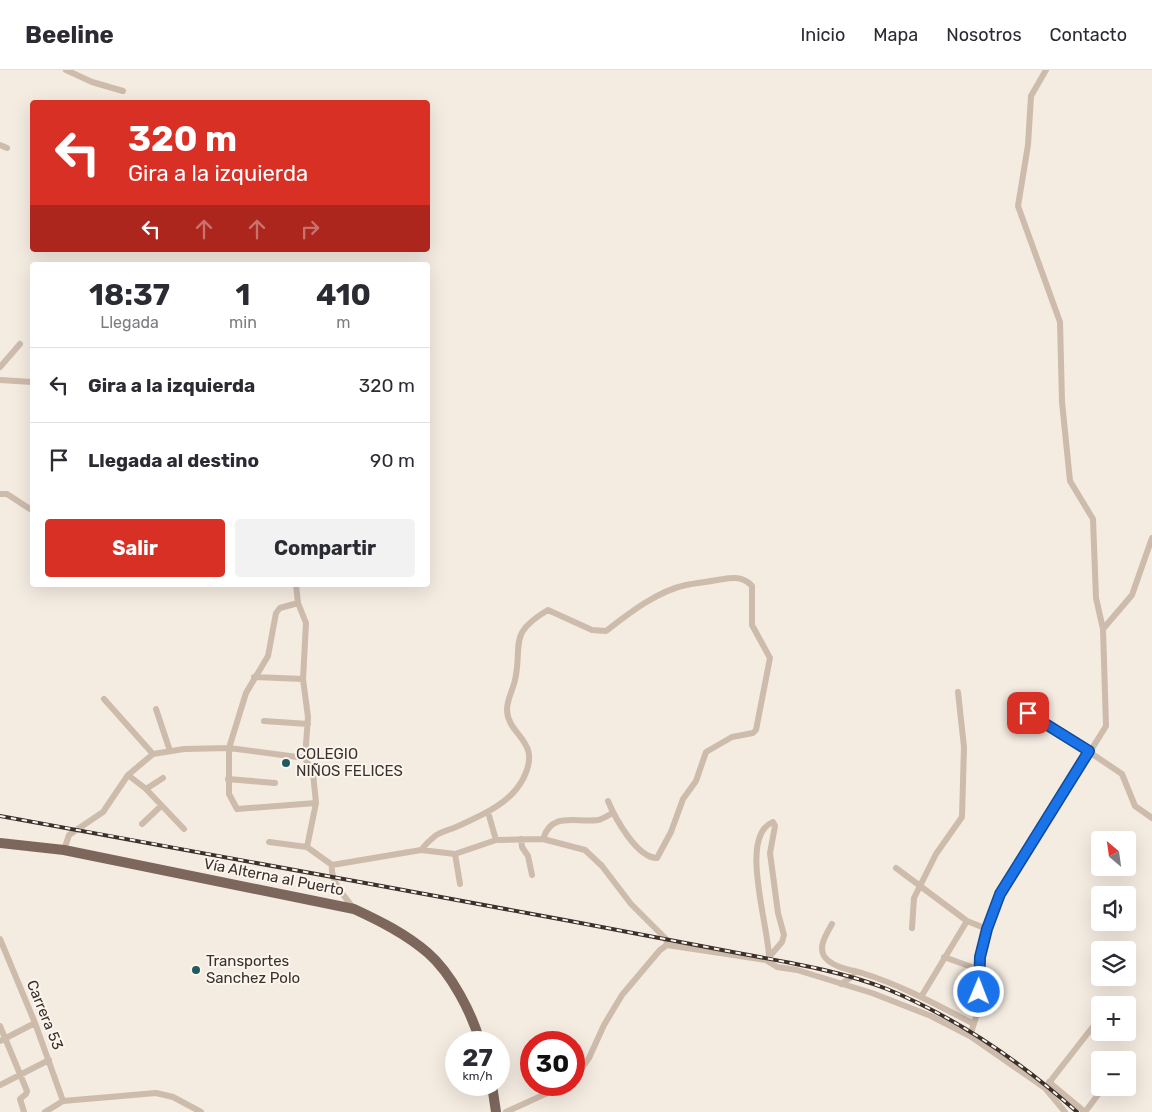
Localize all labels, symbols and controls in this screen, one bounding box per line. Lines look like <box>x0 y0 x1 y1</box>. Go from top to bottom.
text: Beeline <box>25 21 114 49</box>
text: Inicio <box>800 24 845 46</box>
text: Mapa <box>873 24 918 46</box>
text: Nosotros <box>946 24 1022 46</box>
text: Contacto <box>1050 24 1127 46</box>
text: 320 m <box>128 118 237 160</box>
icon: left <box>45 120 110 185</box>
text: Gira a la izquierda <box>128 160 308 187</box>
icon: left <box>137 215 165 243</box>
icon: ahead <box>190 215 218 243</box>
icon: ahead <box>243 215 271 243</box>
icon: right <box>296 215 324 243</box>
text: 18:37 <box>89 277 170 313</box>
text: 1 <box>235 277 250 313</box>
text: 410 <box>316 277 371 313</box>
text: Llegada <box>100 313 159 332</box>
text: min <box>229 313 257 332</box>
text: m <box>336 313 351 332</box>
icon: left <box>45 371 73 399</box>
text: Gira a la izquierda <box>88 374 255 397</box>
text: 320 m <box>359 374 415 397</box>
icon: arrive <box>45 446 73 474</box>
text: Llegada al destino <box>88 449 259 472</box>
text: 90 m <box>370 449 415 472</box>
button: Salir <box>45 519 225 577</box>
button: Compartir <box>235 519 415 577</box>
pin <box>1007 692 1049 734</box>
icon: arrive <box>1014 699 1042 727</box>
place label: COLEGIO NIÑOS FELICES <box>296 745 403 780</box>
marker: COLEGIO NIÑOS FELICES <box>280 757 292 769</box>
north arrow <box>1091 831 1136 876</box>
map controls <box>1091 831 1136 1096</box>
street label: Vía Alterna al Puerto <box>202 855 346 899</box>
button: sound <box>1091 886 1136 931</box>
button: layers <box>1091 941 1136 986</box>
place label: Transportes Sanchez Polo <box>206 952 300 987</box>
marker: Transportes Sanchez Polo <box>190 964 202 976</box>
position arrow <box>952 965 1004 1017</box>
street label: Carrera 53 <box>23 978 67 1052</box>
button: + <box>1091 996 1136 1041</box>
speed limit sign: 30 <box>520 1031 585 1096</box>
text: 27 <box>462 1043 493 1072</box>
button: − <box>1091 1051 1136 1096</box>
text: km/h <box>463 1069 492 1083</box>

